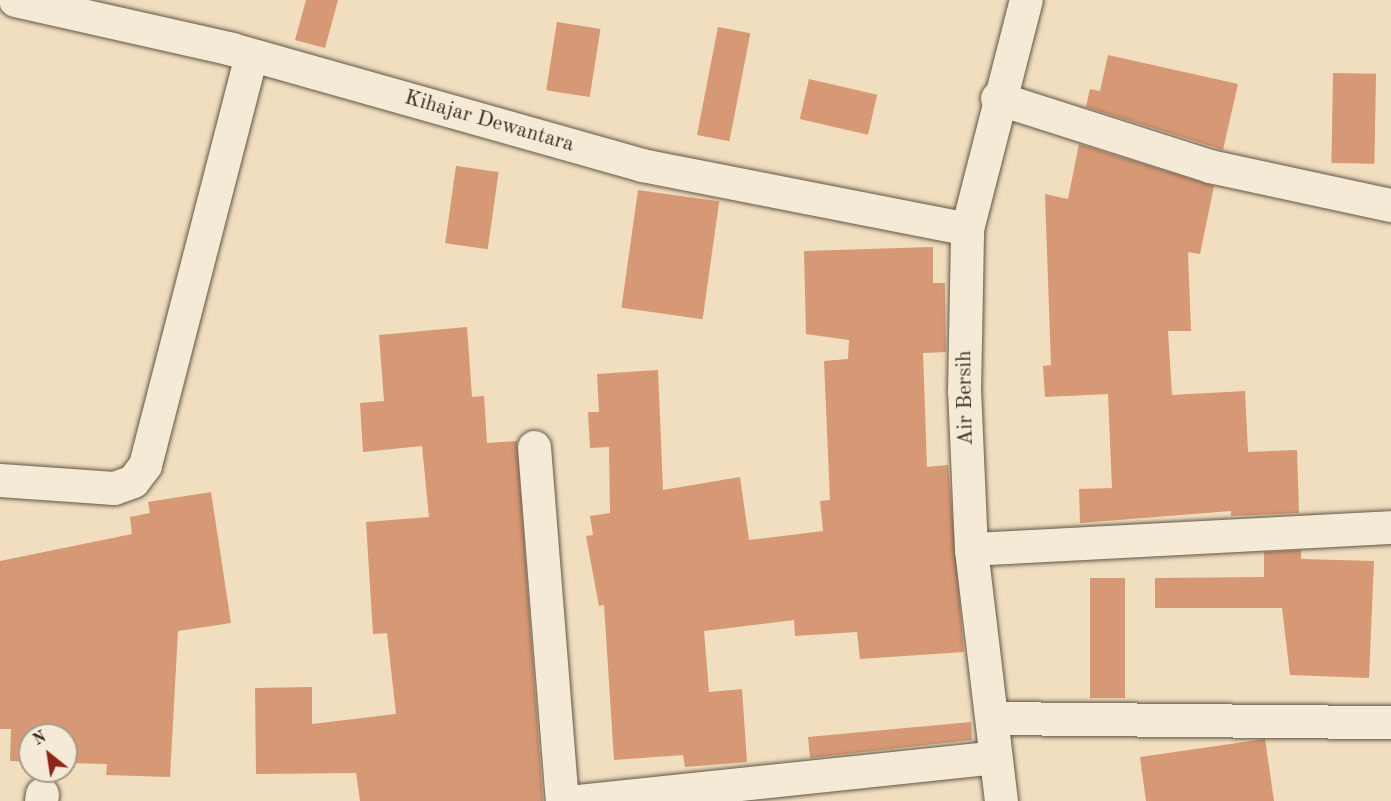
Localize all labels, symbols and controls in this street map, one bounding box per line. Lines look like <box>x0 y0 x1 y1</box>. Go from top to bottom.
street label: Kihajar Dewantara <box>401 86 577 158</box>
street label: Air Bersih <box>953 350 979 446</box>
north arrow <box>18 723 78 783</box>
text: N <box>31 729 49 749</box>

